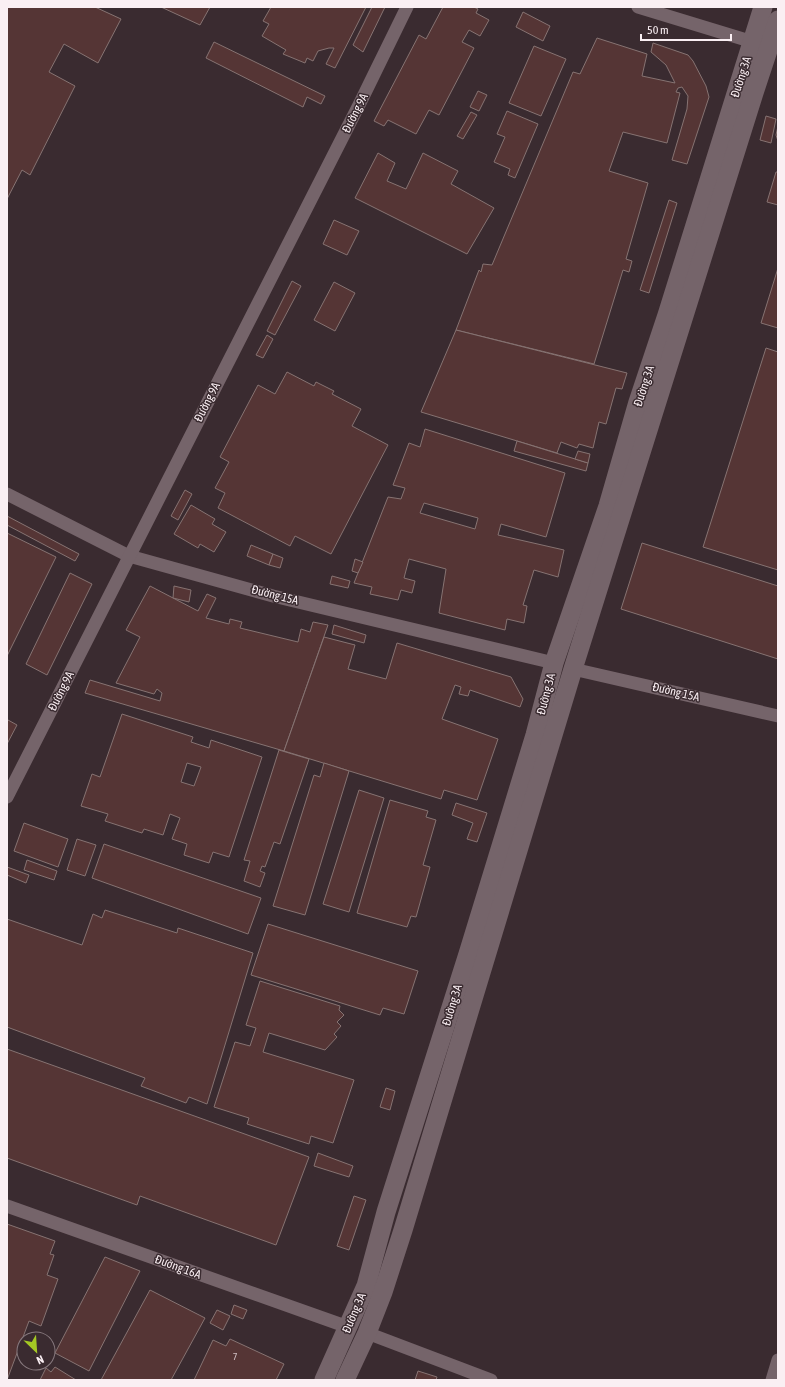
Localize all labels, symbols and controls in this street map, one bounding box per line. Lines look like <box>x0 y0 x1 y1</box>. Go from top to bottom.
scale bar <box>641 16 731 42</box>
text: 50 m <box>647 23 669 37</box>
street label: Đường 3A <box>728 55 754 99</box>
street label: Đường 9A <box>339 91 371 135</box>
street label: Đường 3A <box>631 364 657 408</box>
street label: Đường 9A <box>191 380 223 424</box>
street label: Đường 15A <box>250 582 300 608</box>
street label: Đường 9A <box>45 669 77 713</box>
street label: Đường 3A <box>534 672 558 716</box>
street label: Đường 15A <box>651 680 701 704</box>
street label: Đường 3A <box>439 983 465 1027</box>
street label: Đường 16A <box>153 1252 203 1282</box>
street label: Đường 3A <box>339 1291 369 1335</box>
north arrow <box>16 1331 56 1371</box>
house number: 7 <box>233 1351 238 1362</box>
text: N <box>35 1353 46 1367</box>

